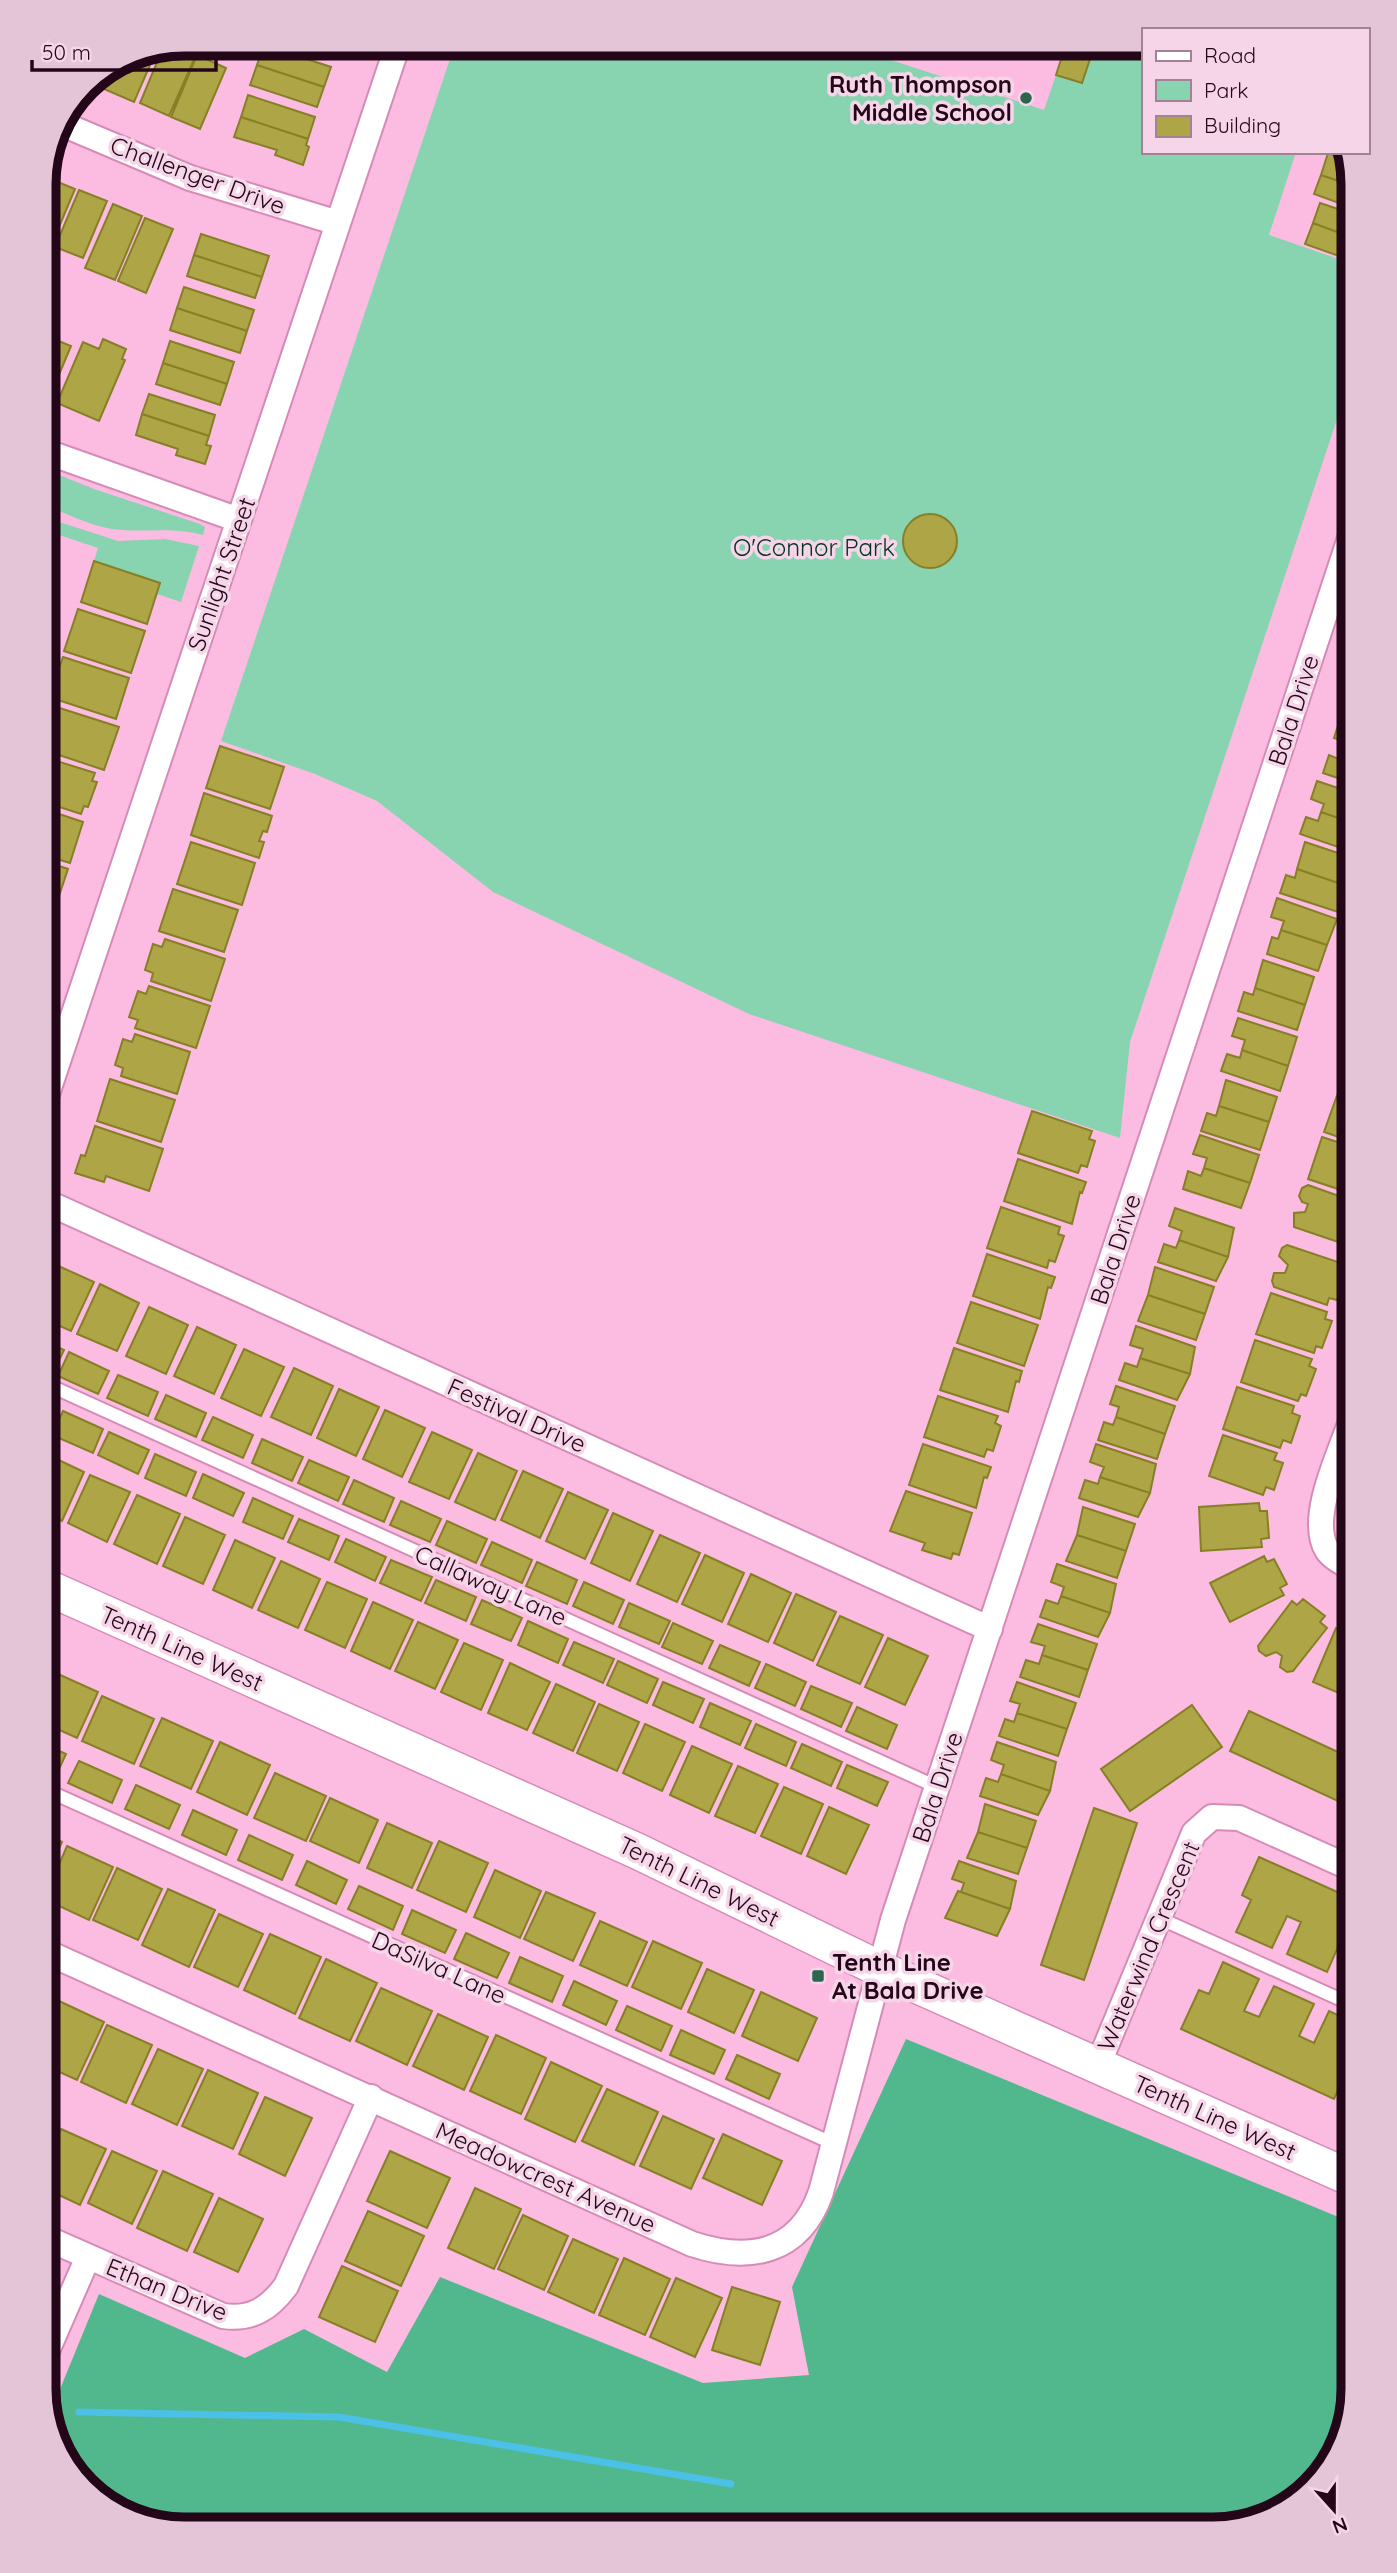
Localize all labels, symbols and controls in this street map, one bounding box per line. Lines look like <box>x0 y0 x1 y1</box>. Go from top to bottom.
scale bar <box>32 28 215 72</box>
legend <box>1142 28 1369 154</box>
text: 50 m <box>42 39 91 65</box>
text: Road <box>1204 42 1256 68</box>
place label: Ruth Thompson Middle School <box>829 69 1012 127</box>
text: Park <box>1204 77 1248 103</box>
marker: Ruth Thompson Middle School <box>1018 90 1034 106</box>
text: Building <box>1204 112 1281 138</box>
street label: Challenger Drive <box>107 129 289 221</box>
street label: Sunlight Street <box>181 493 261 655</box>
park label: O'Connor Park <box>733 532 895 562</box>
street label: Bala Drive <box>1261 651 1325 769</box>
street label: Bala Drive <box>1083 1190 1147 1308</box>
street label: Festival Drive <box>443 1371 591 1459</box>
street label: Callaway Lane <box>410 1538 572 1632</box>
street label: Tenth Line West <box>96 1599 268 1697</box>
street label: Bala Drive <box>905 1728 969 1846</box>
street label: Tenth Line West <box>614 1829 784 1933</box>
street label: Waterwind Crescent <box>1090 1837 1206 2055</box>
street label: DaSilva Lane <box>367 1924 511 2010</box>
place label: Tenth Line At Bala Drive <box>832 1947 984 2005</box>
marker: Tenth Line At Bala Drive <box>810 1968 826 1984</box>
street label: Tenth Line West <box>1129 2068 1301 2166</box>
street label: Meadowcrest Avenue <box>431 2115 661 2239</box>
street label: Ethan Drive <box>102 2251 232 2327</box>
north arrow <box>1299 2475 1369 2545</box>
text: N <box>1329 2512 1351 2540</box>

